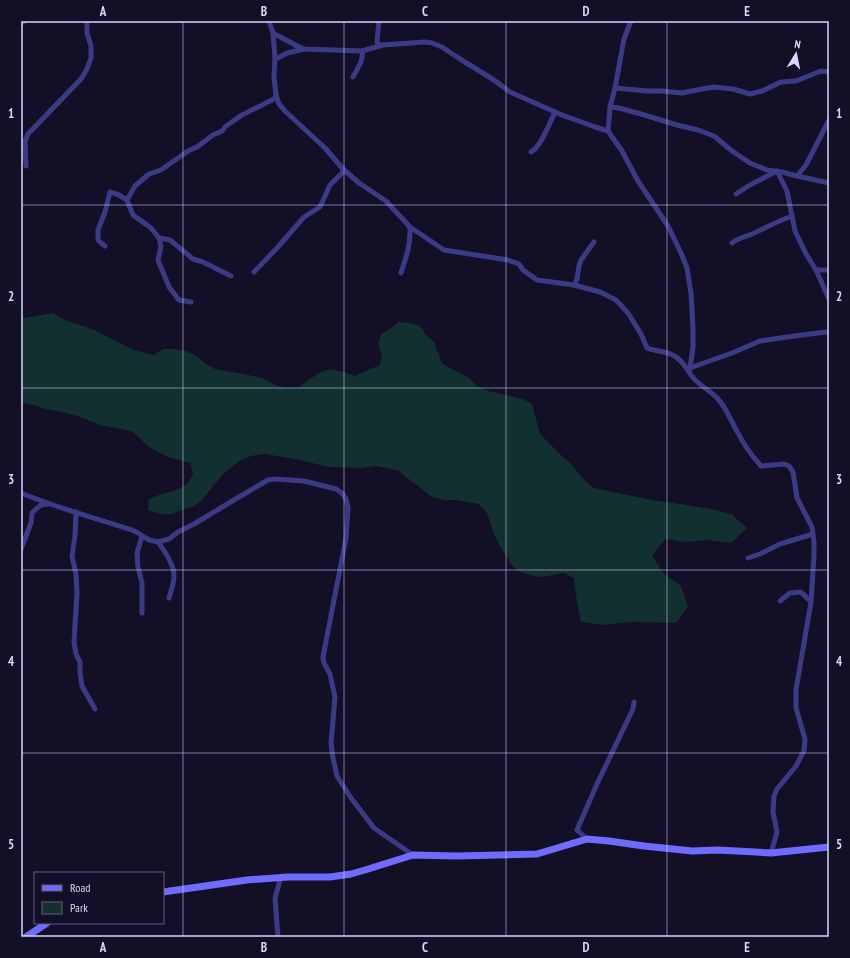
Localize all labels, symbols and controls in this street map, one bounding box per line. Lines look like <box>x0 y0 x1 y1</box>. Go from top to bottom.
text: A <box>99 3 107 20</box>
text: B <box>261 3 267 20</box>
text: C <box>422 3 428 20</box>
text: D <box>583 3 590 20</box>
text: E <box>744 3 750 20</box>
north arrow <box>776 34 816 74</box>
text: N <box>794 37 802 52</box>
text: 1 <box>8 105 14 122</box>
text: 1 <box>836 105 842 122</box>
text: 2 <box>8 288 14 305</box>
text: 2 <box>836 288 842 305</box>
text: 3 <box>8 471 14 488</box>
text: 3 <box>836 471 842 488</box>
text: 4 <box>8 653 15 670</box>
text: 4 <box>836 653 843 670</box>
text: 5 <box>8 836 14 853</box>
text: 5 <box>836 836 842 853</box>
legend <box>34 872 164 924</box>
text: Road <box>70 880 90 895</box>
text: Park <box>70 900 88 915</box>
text: A <box>99 939 107 956</box>
text: B <box>261 939 267 956</box>
text: C <box>422 939 428 956</box>
text: D <box>583 939 590 956</box>
text: E <box>744 939 750 956</box>

